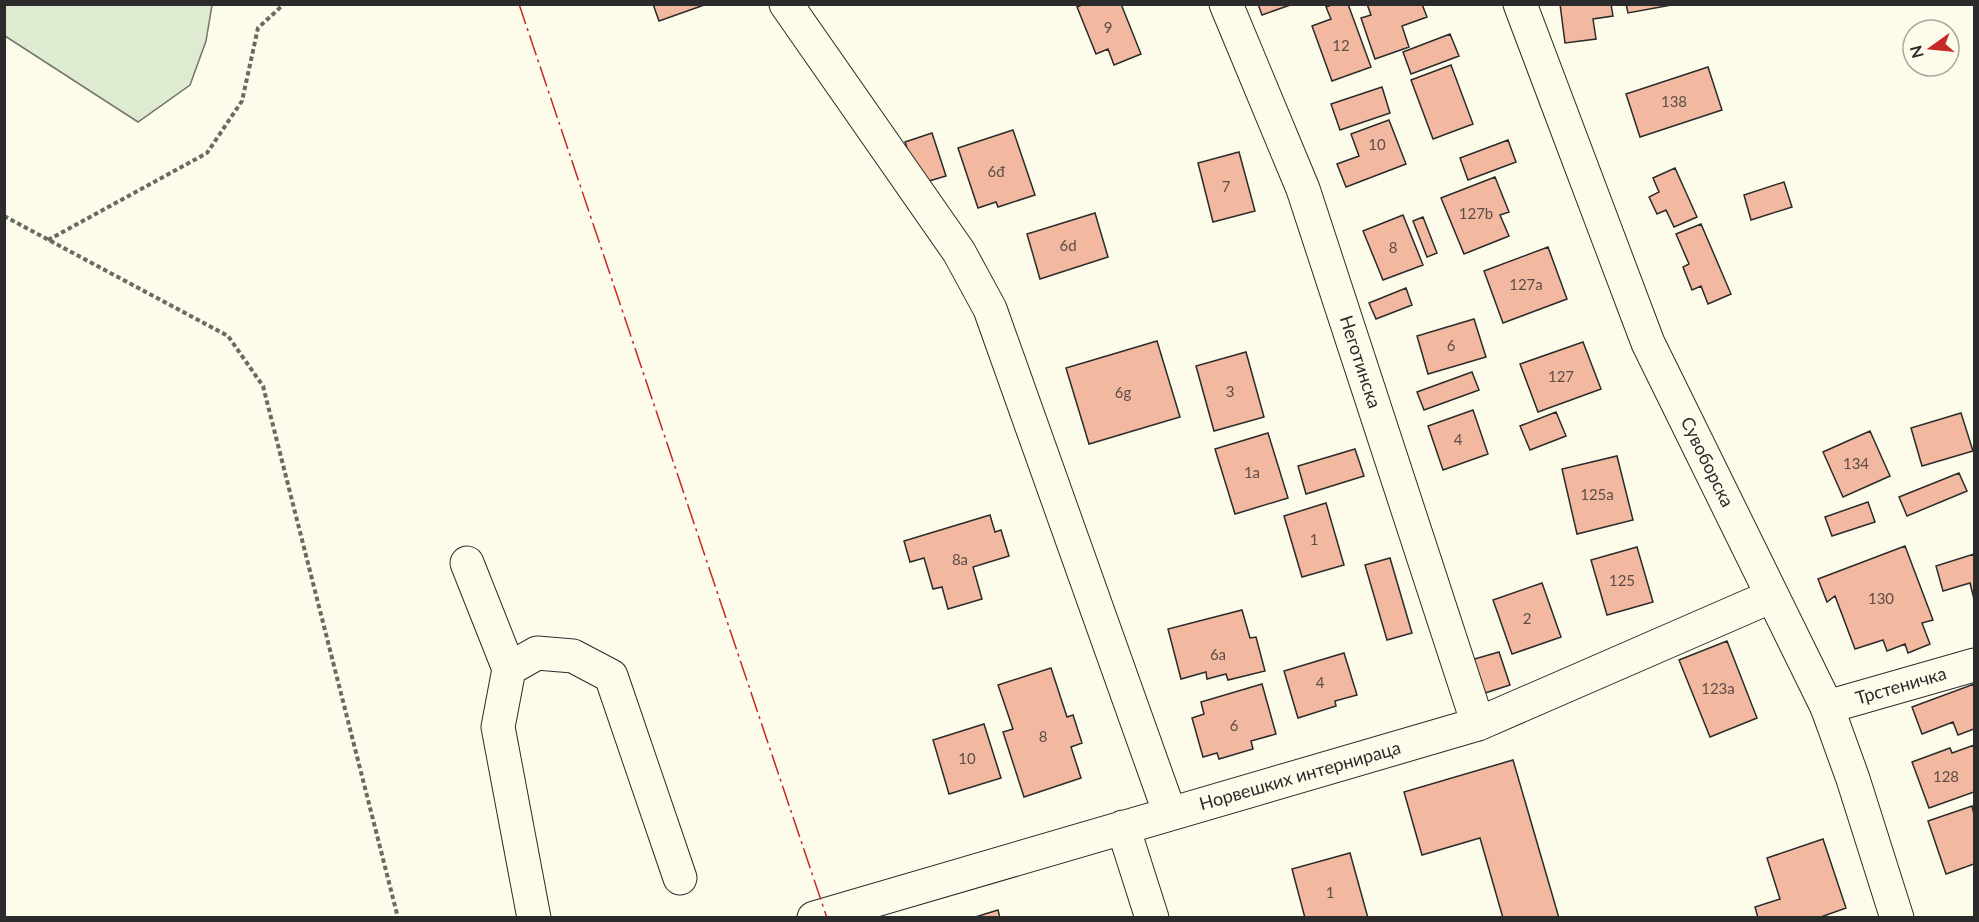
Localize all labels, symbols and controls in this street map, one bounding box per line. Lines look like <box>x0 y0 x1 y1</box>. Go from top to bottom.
house number: 9 <box>1104 18 1112 36</box>
north arrow <box>1901 18 1961 78</box>
house number: 12 <box>1332 36 1350 54</box>
text: N <box>1905 44 1927 60</box>
house number: 138 <box>1661 92 1687 110</box>
house number: 10 <box>1368 135 1386 153</box>
house number: 6đ <box>987 162 1005 180</box>
house number: 7 <box>1222 177 1231 195</box>
house number: 127b <box>1459 204 1493 222</box>
house number: 6d <box>1059 236 1077 254</box>
house number: 8 <box>1389 238 1397 256</box>
house number: 127a <box>1509 275 1543 293</box>
street label: Неготинска <box>1336 313 1386 411</box>
house number: 6 <box>1447 336 1456 354</box>
house number: 127 <box>1548 367 1574 385</box>
house number: 3 <box>1226 382 1234 400</box>
house number: 6g <box>1115 383 1131 401</box>
street label: Сувоборска <box>1677 413 1739 510</box>
house number: 4 <box>1454 430 1463 448</box>
house number: 134 <box>1843 454 1869 472</box>
house number: 1a <box>1244 463 1260 481</box>
house number: 125a <box>1580 485 1614 503</box>
house number: 1 <box>1310 530 1318 548</box>
house number: 8a <box>952 550 968 568</box>
house number: 125 <box>1609 571 1635 589</box>
house number: 130 <box>1868 589 1894 607</box>
house number: 2 <box>1523 609 1531 627</box>
house number: 6a <box>1210 645 1226 663</box>
street label: Трстеничка <box>1853 662 1949 709</box>
house number: 4 <box>1316 673 1325 691</box>
house number: 123a <box>1701 679 1735 697</box>
house number: 6 <box>1230 716 1239 734</box>
house number: 8 <box>1039 727 1047 745</box>
street label: Норвешких интернираца <box>1197 736 1403 814</box>
house number: 10 <box>958 749 976 767</box>
house number: 128 <box>1933 767 1959 785</box>
house number: 1 <box>1326 883 1334 901</box>

